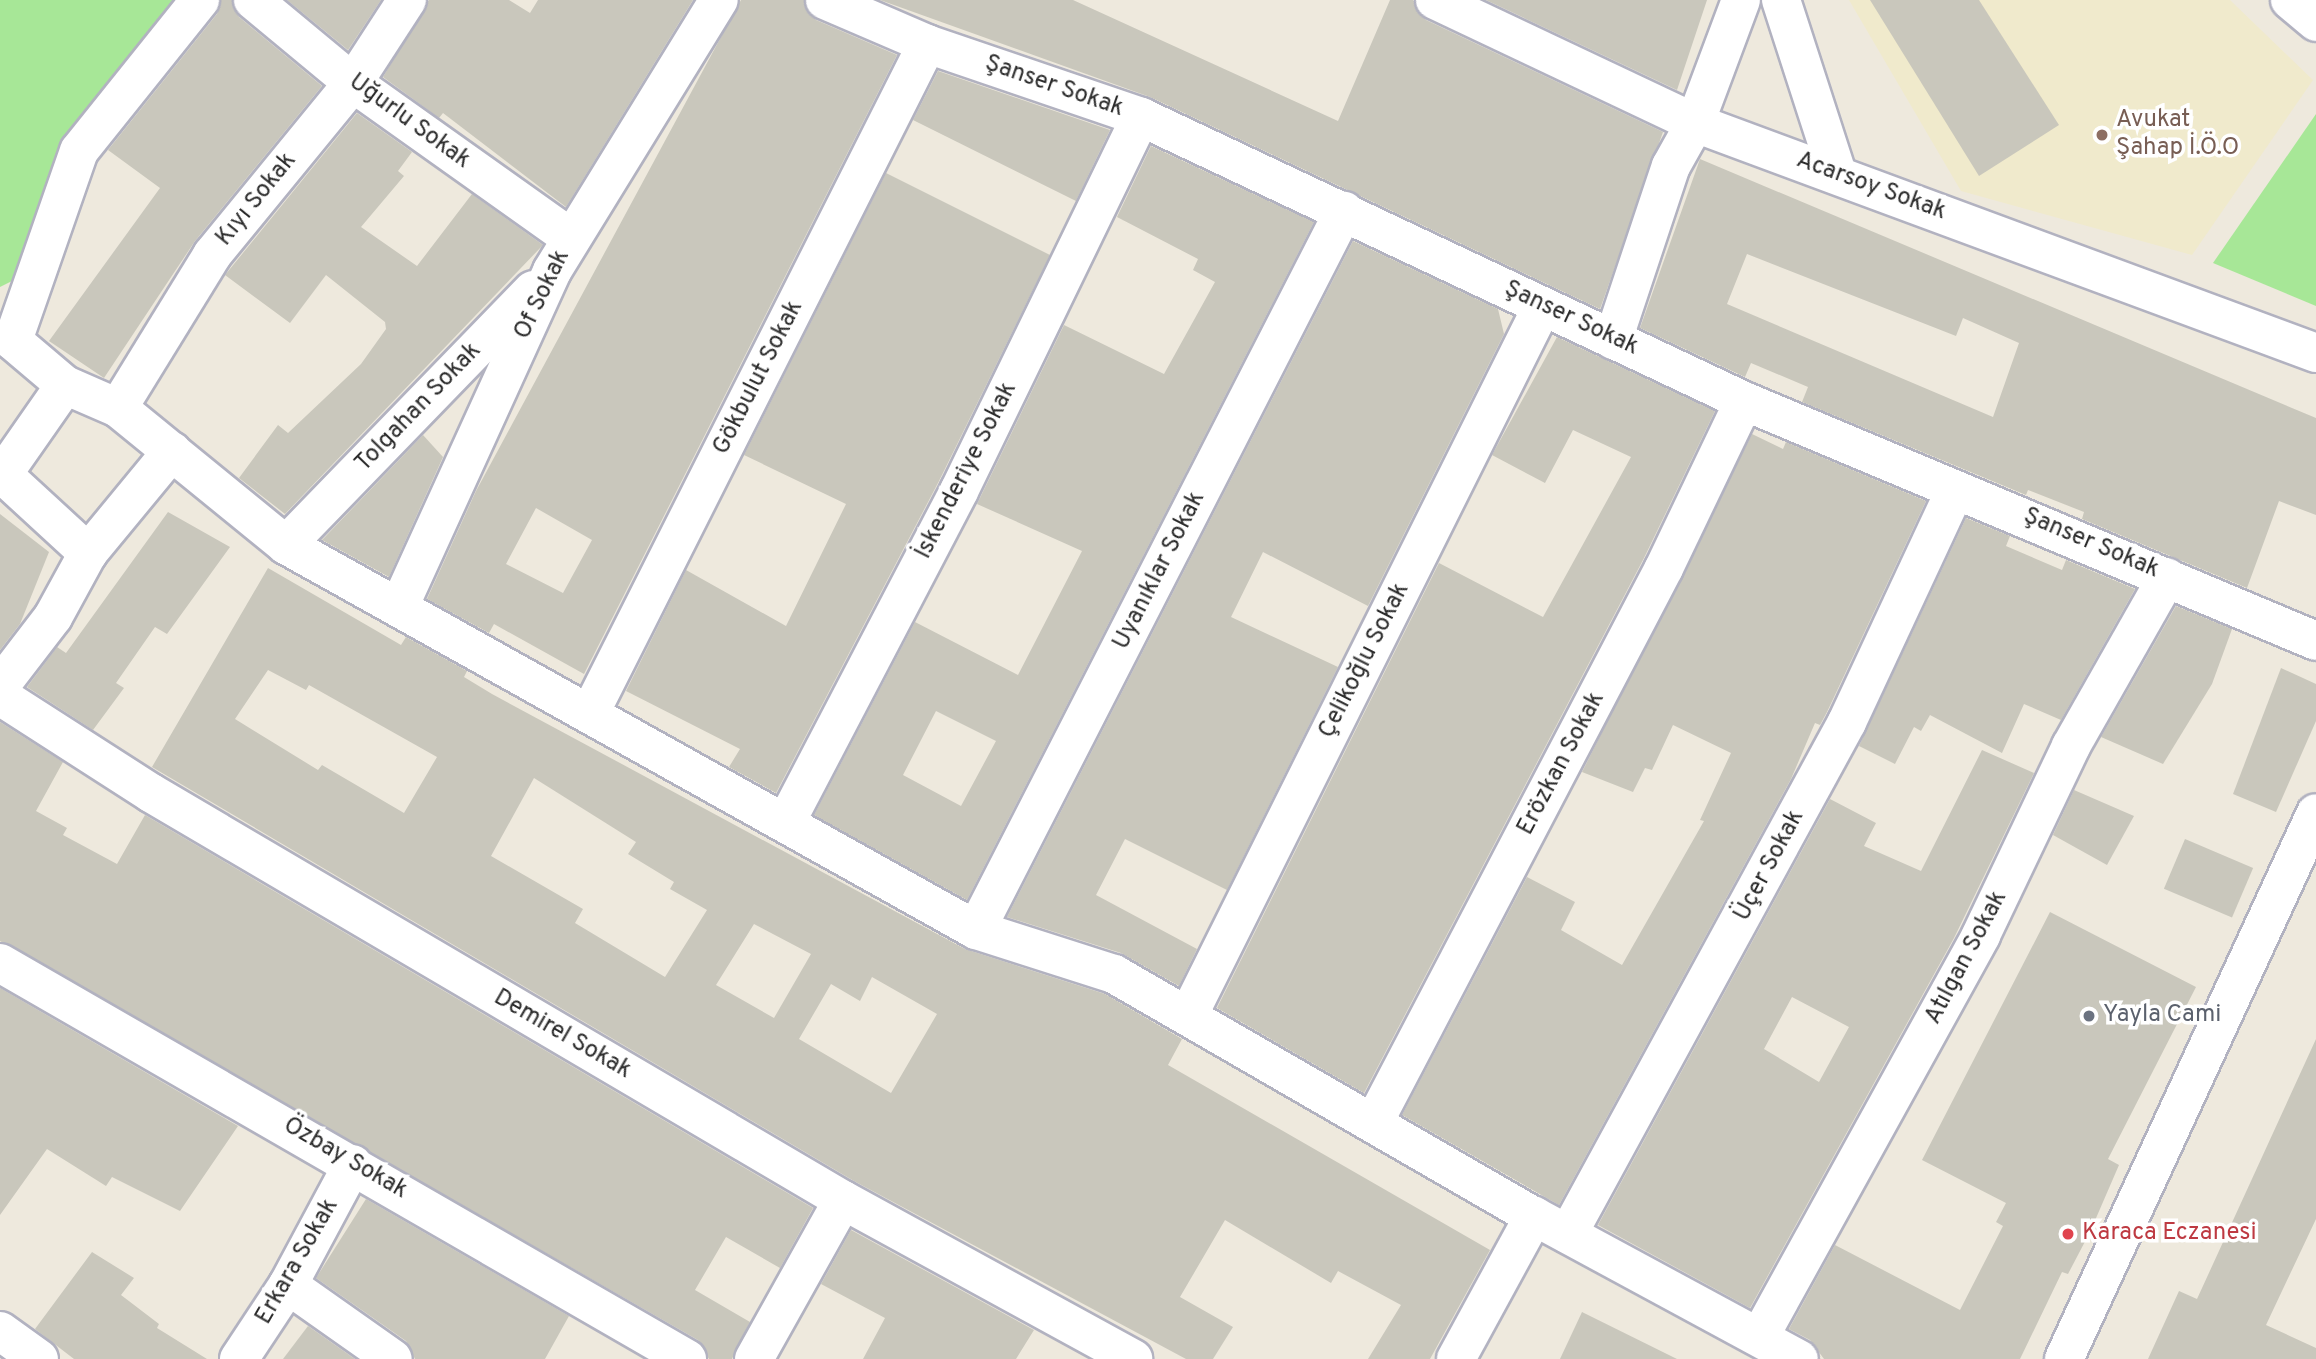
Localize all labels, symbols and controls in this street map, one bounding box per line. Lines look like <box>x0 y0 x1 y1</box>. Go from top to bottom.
street label: Şanser Sokak <box>981 50 1127 124</box>
street label: Uğurlu Sokak <box>343 68 475 176</box>
place label: Avukat Şahap İ.Ö.O <box>2116 107 2239 163</box>
marker: Avukat Şahap İ.Ö.O <box>2094 127 2110 143</box>
street label: Acarsoy Sokak <box>1792 147 1950 227</box>
street label: Kıyı Sokak <box>211 148 303 252</box>
street label: Of Sokak <box>509 246 577 344</box>
street label: Şanser Sokak <box>1499 275 1643 363</box>
street label: Gökbulut Sokak <box>708 296 810 460</box>
street label: Tolgahan Sokak <box>350 337 488 479</box>
street label: İskenderiye Sokak <box>910 378 1024 564</box>
street label: Uyanıklar Sokak <box>1108 487 1212 655</box>
street label: Şanser Sokak <box>2019 502 2163 586</box>
street label: Çelikoğlu Sokak <box>1313 578 1417 744</box>
street label: Erözkan Sokak <box>1512 688 1612 840</box>
street label: Üçer Sokak <box>1729 806 1811 926</box>
street label: Atılgan Sokak <box>1920 886 2014 1030</box>
street label: Demirel Sokak <box>488 984 636 1086</box>
place label: Yayla Cami <box>2103 1002 2221 1030</box>
marker: Yayla Cami <box>2081 1008 2097 1024</box>
street label: Özbay Sokak <box>278 1112 412 1206</box>
street label: Erkara Sokak <box>250 1194 346 1330</box>
place label: Karaca Eczanesi <box>2082 1220 2257 1248</box>
marker: Karaca Eczanesi <box>2060 1226 2076 1242</box>

